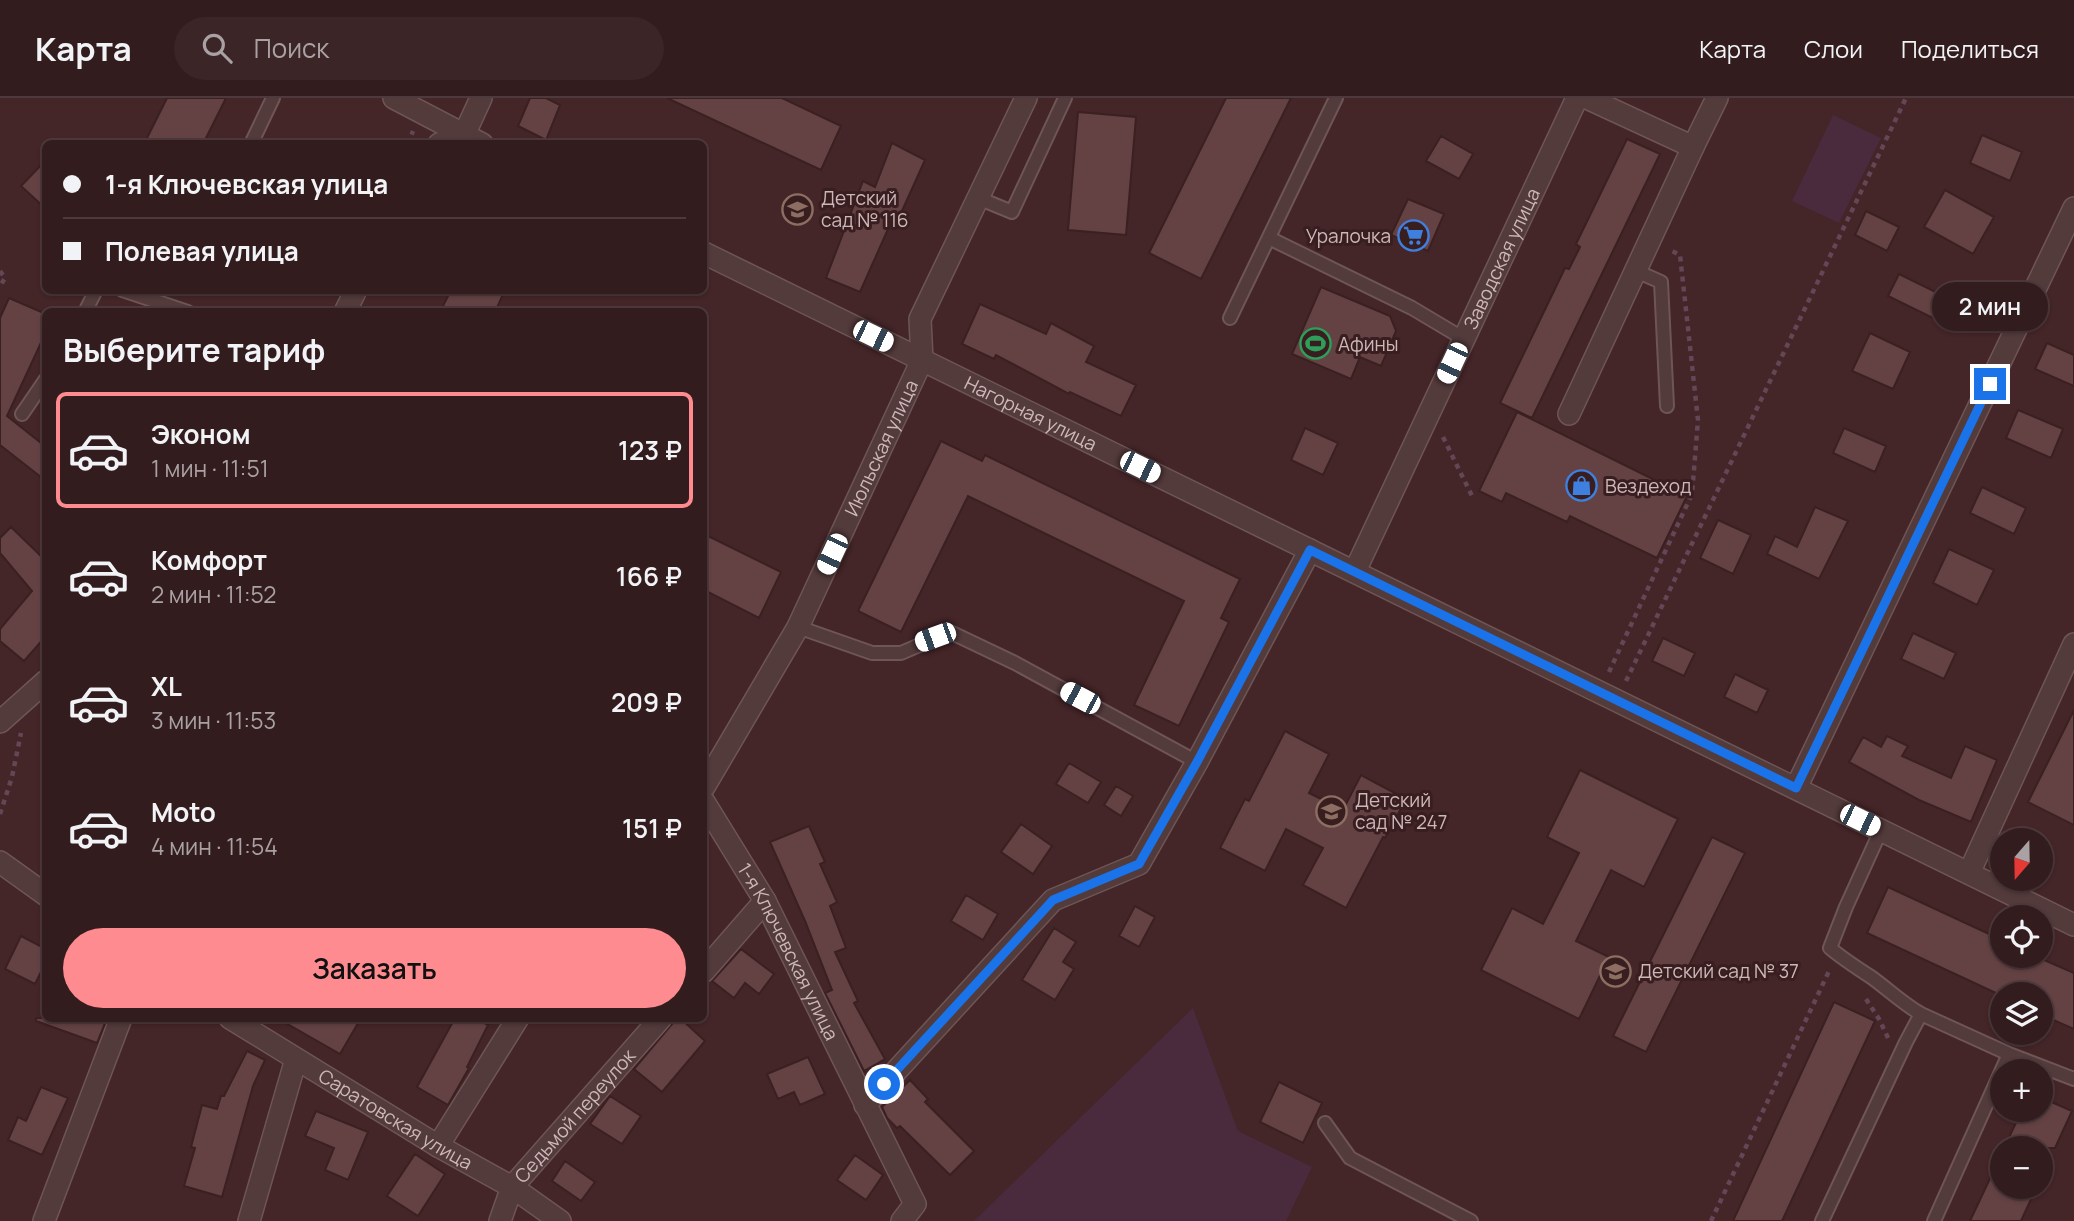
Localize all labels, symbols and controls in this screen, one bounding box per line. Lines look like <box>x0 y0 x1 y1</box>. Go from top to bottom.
search box <box>174 17 664 80</box>
text: Карта <box>35 26 132 71</box>
icon: search <box>198 29 236 67</box>
text: Поиск <box>254 30 329 66</box>
text: Карта <box>1699 32 1766 65</box>
text: Слои <box>1804 32 1863 65</box>
text: Поделиться <box>1901 32 2039 65</box>
text: 1-я Ключевская улица <box>105 166 388 202</box>
street label: Заводская улица <box>1457 184 1546 334</box>
place label: Детский сад № 116 <box>821 185 909 233</box>
school or university icon: Детский сад № 116 <box>781 192 815 226</box>
supermarket icon: Уралочка <box>1397 219 1431 253</box>
place label: Уралочка <box>1306 223 1391 249</box>
text: Полевая улица <box>105 233 299 269</box>
callout: 2 мин <box>1932 282 2048 331</box>
text: 2 мин <box>1959 290 2021 322</box>
car <box>850 317 897 355</box>
sports icon: Афины <box>1298 327 1332 361</box>
text: Выберите тариф <box>63 328 325 372</box>
place label: Афины <box>1338 331 1399 357</box>
car <box>1434 340 1471 386</box>
route end <box>1974 368 2006 400</box>
street label: Нагорная улица <box>960 370 1101 457</box>
street label: Июльская улица <box>838 375 924 520</box>
text: Эконом <box>151 416 251 452</box>
icon: car <box>67 419 130 482</box>
text: 123 ₽ <box>618 432 682 468</box>
car <box>1117 448 1164 486</box>
text: 1 мин · 11:51 <box>151 452 269 484</box>
shop icon: Вездеход <box>1565 469 1599 503</box>
place label: Вездеход <box>1605 473 1691 499</box>
car <box>814 531 851 577</box>
text: Комфорт <box>151 542 267 578</box>
icon: car <box>67 545 130 608</box>
text: 166 ₽ <box>616 558 682 594</box>
text: 2 мин · 11:52 <box>151 578 276 610</box>
car <box>912 620 959 654</box>
text: XL <box>151 668 182 704</box>
icon: car <box>67 671 130 734</box>
car <box>1057 679 1104 717</box>
text: 209 ₽ <box>611 684 682 720</box>
text: 3 мин · 11:53 <box>151 704 276 736</box>
place label: Детский сад № 247 <box>1355 787 1447 835</box>
text: Moto <box>151 794 216 830</box>
school or university icon: Детский сад № 247 <box>1315 794 1349 828</box>
icon: car <box>67 797 130 860</box>
car <box>1837 801 1884 839</box>
text: 151 ₽ <box>622 810 682 846</box>
north arrow <box>1990 828 2053 891</box>
map controls <box>1990 828 2053 1199</box>
text: 4 мин · 11:54 <box>151 830 278 862</box>
street label: 1-я Ключевская улица <box>732 858 845 1045</box>
button: locate <box>1990 905 2053 968</box>
button: Заказать <box>63 928 686 1008</box>
school or university icon: Детский сад № 37 <box>1598 954 1632 988</box>
place label: Детский сад № 37 <box>1638 958 1799 984</box>
button: layers <box>1990 982 2053 1045</box>
street label: Седьмой переулок <box>509 1043 641 1188</box>
button: + <box>1990 1059 2053 1122</box>
street label: Саратовская улица <box>314 1063 477 1176</box>
route start <box>868 1068 900 1100</box>
button: − <box>1990 1136 2053 1199</box>

